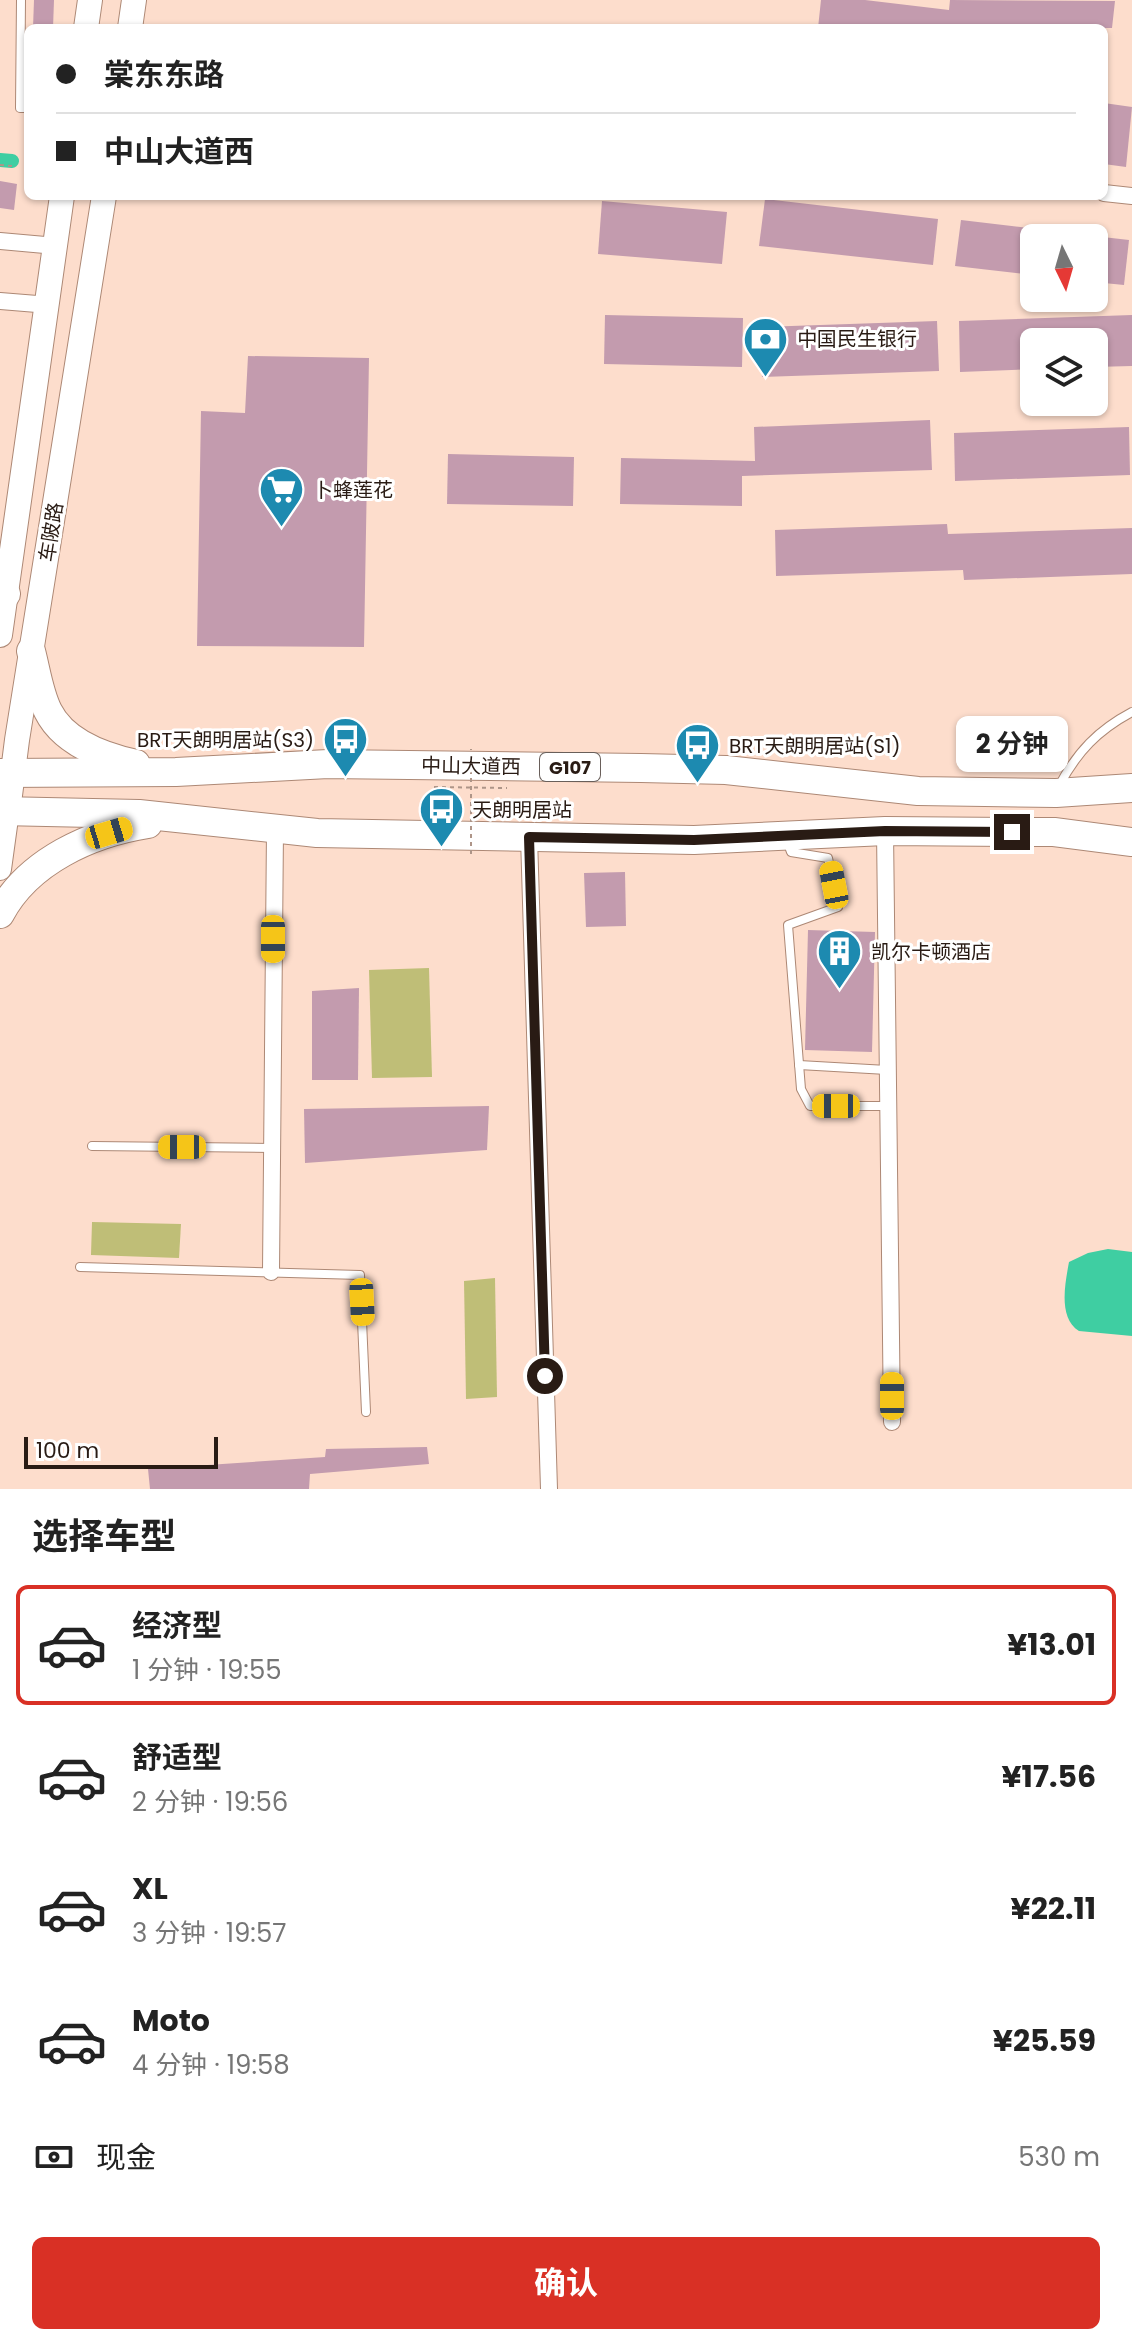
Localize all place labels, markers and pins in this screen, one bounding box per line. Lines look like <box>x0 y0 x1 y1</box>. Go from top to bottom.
bank icon: 中国民生银行 <box>742 315 790 378</box>
place label: 中国民生银行 <box>797 325 917 353</box>
supermarket icon: 卜蜂莲花 <box>258 466 306 529</box>
place label: 卜蜂莲花 <box>313 476 393 504</box>
bus stop icon: BRT天朗明居站(S3) <box>321 716 369 779</box>
bus stop icon: BRT天朗明居站(S1) <box>674 722 722 785</box>
place label: BRT天朗明居站(S3) <box>137 726 314 754</box>
place label: BRT天朗明居站(S1) <box>729 732 901 760</box>
bus stop icon: 天朗明居站 <box>417 786 465 849</box>
place label: 天朗明居站 <box>472 796 572 824</box>
building icon: 凯尔卡顿酒店 <box>816 928 864 991</box>
place label: 凯尔卡顿酒店 <box>871 938 991 966</box>

